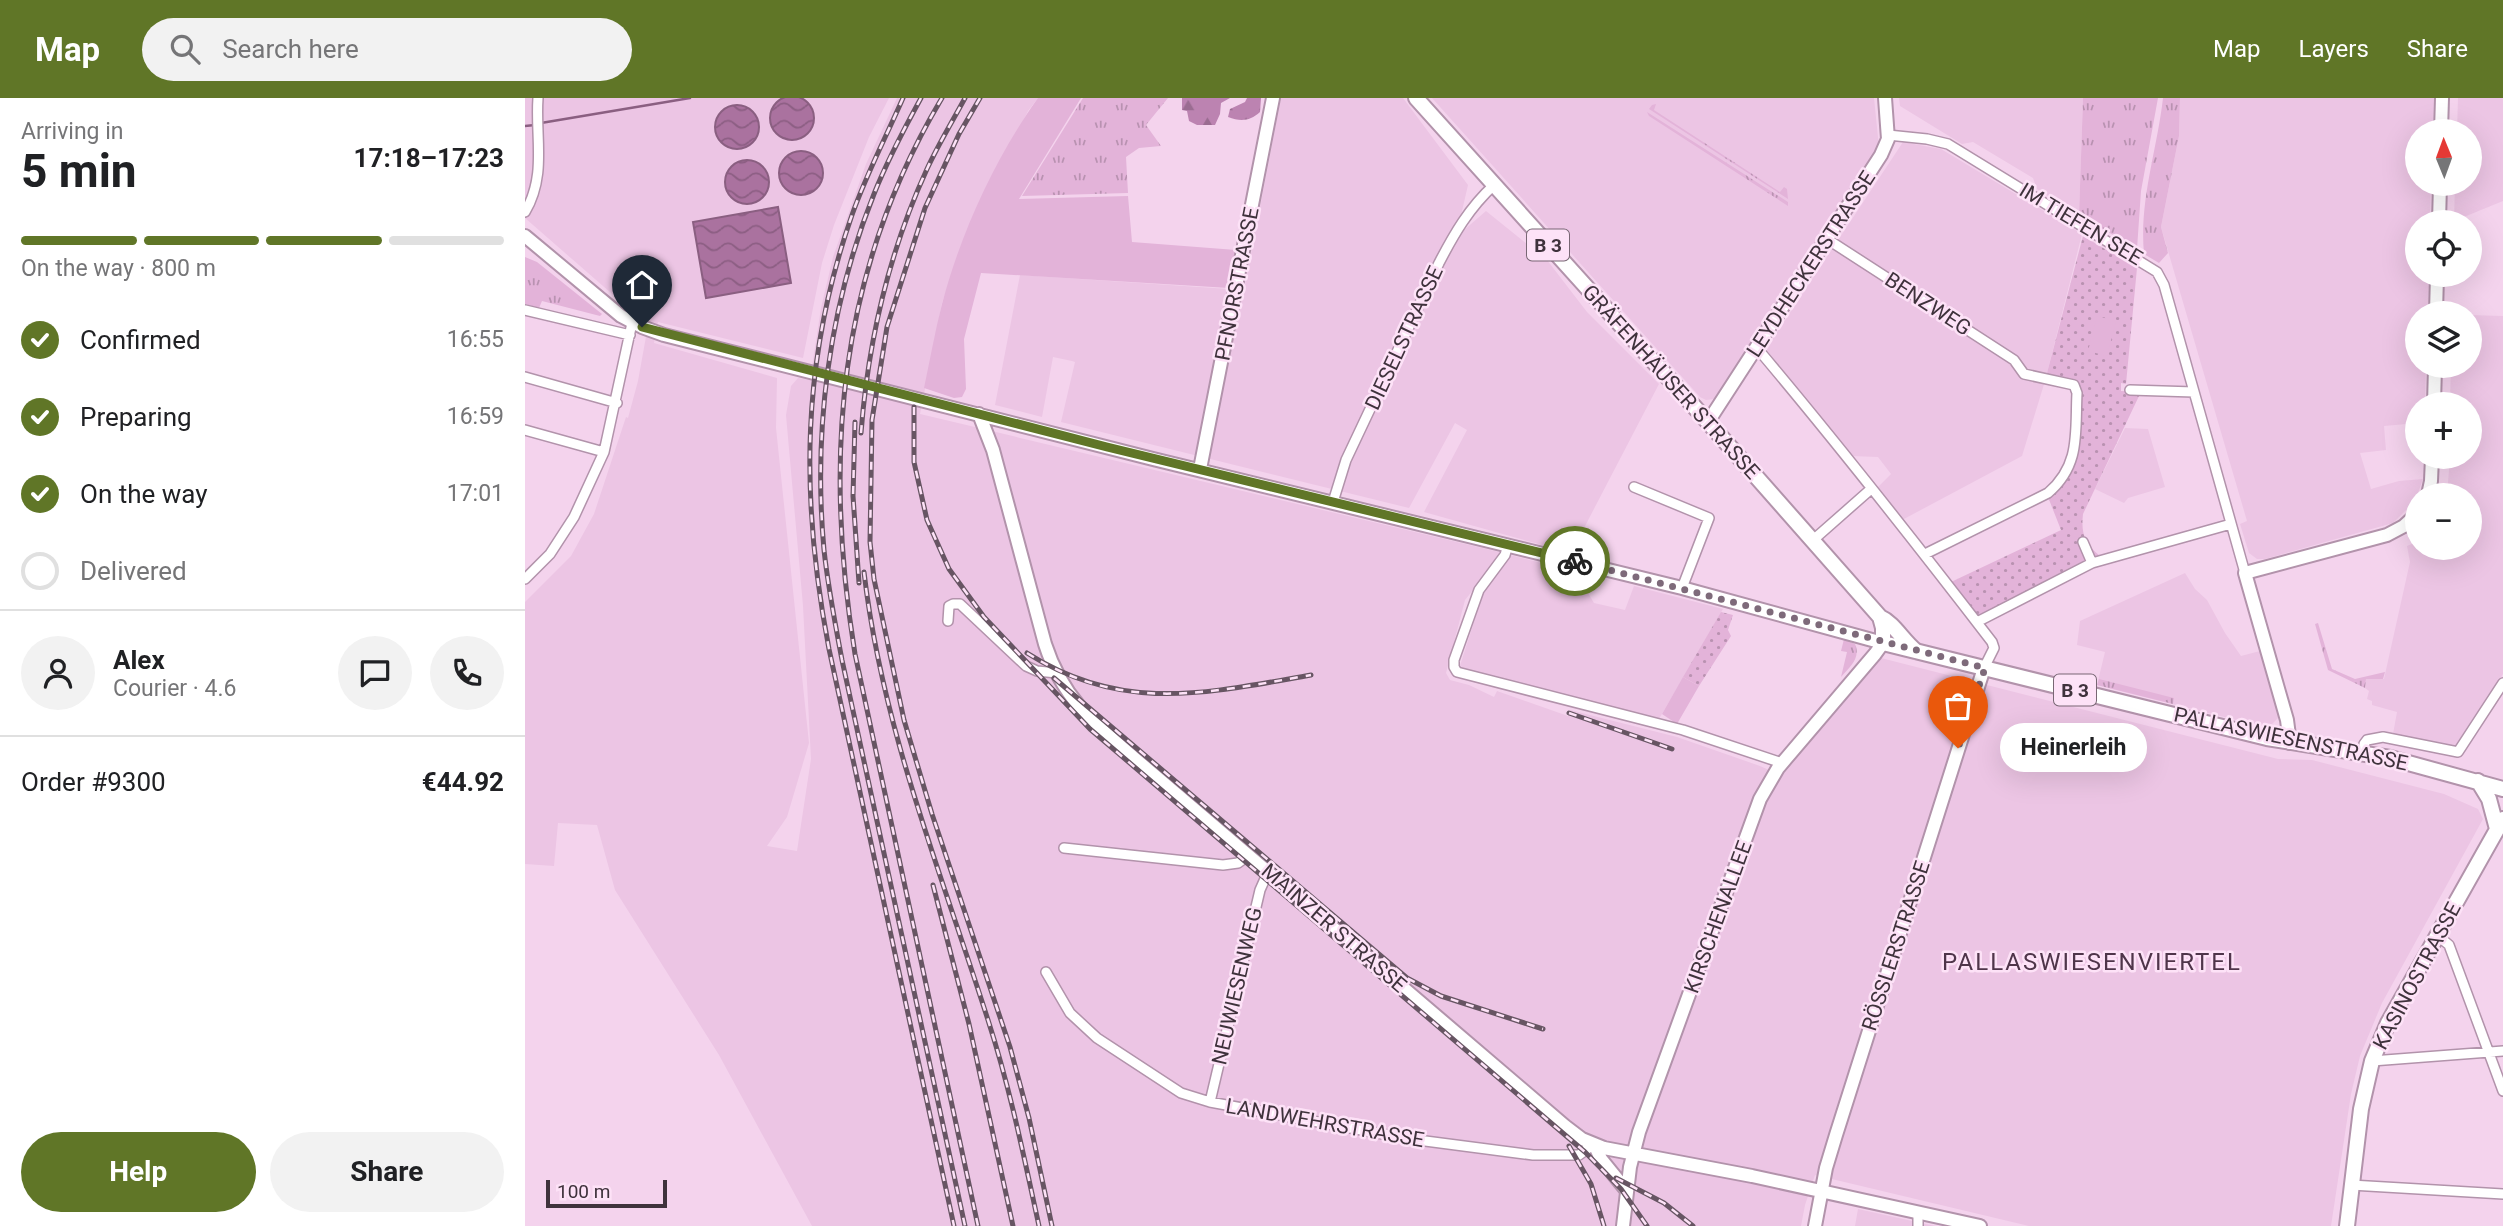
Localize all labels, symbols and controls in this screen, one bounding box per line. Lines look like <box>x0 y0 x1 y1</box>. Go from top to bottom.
search box <box>142 18 632 81</box>
text: Map <box>35 30 100 69</box>
icon: search <box>166 30 204 68</box>
text: Search here <box>222 34 359 64</box>
text: Map <box>2213 35 2261 63</box>
text: Layers <box>2299 35 2369 63</box>
text: Share <box>2407 35 2468 63</box>
text: Arriving in <box>21 118 124 145</box>
north arrow <box>2405 119 2481 196</box>
map controls <box>2405 119 2482 560</box>
text: 17:18–17:23 <box>354 143 504 173</box>
text: 5 min <box>21 144 137 198</box>
street label: LEYDHECKERSTRASSE <box>1742 167 1880 361</box>
street label: IM TIEFEN SEE <box>2015 178 2147 270</box>
street label: PFNORSTRASSE <box>1210 205 1264 363</box>
button: locate <box>2405 210 2482 287</box>
road number: B 3 <box>1527 230 1569 260</box>
text: On the way · 800 m <box>21 255 216 282</box>
pin <box>612 255 672 327</box>
street label: DIESELSTRASSE <box>1360 262 1448 414</box>
icon: home <box>623 266 661 304</box>
street label: BENZWEG <box>1881 267 1975 341</box>
street label: GRÄFENHÄUSER STRASSE <box>1577 280 1765 484</box>
button: layers <box>2405 301 2482 378</box>
icon: check <box>21 321 59 359</box>
text: Confirmed <box>80 325 201 355</box>
text: 16:55 <box>447 326 504 353</box>
button: + <box>2405 392 2482 469</box>
icon: check <box>21 398 59 436</box>
text: Preparing <box>80 402 192 432</box>
text: 16:59 <box>447 403 504 430</box>
icon: check <box>21 475 59 513</box>
text: On the way <box>80 479 208 509</box>
text: 17:01 <box>447 480 504 507</box>
button: − <box>2405 483 2482 560</box>
courier <box>1540 526 1610 596</box>
icon: bike <box>1556 542 1594 580</box>
text: Delivered <box>80 556 187 586</box>
button: person <box>21 636 95 710</box>
button: chat <box>338 636 412 710</box>
button: phone <box>430 636 504 710</box>
text: Alex <box>113 645 165 675</box>
road number: B 3 <box>2054 674 2096 706</box>
text: Courier · 4.6 <box>113 675 236 702</box>
pin <box>1928 676 1988 748</box>
icon: bag <box>1939 687 1977 725</box>
street label: PALLASWIESENSTRASSE <box>2172 702 2410 776</box>
callout: Heinerleih <box>2000 724 2147 772</box>
text: Heinerleih <box>2021 734 2126 761</box>
text: Order #9300 <box>21 767 166 797</box>
text: €44.92 <box>422 767 504 797</box>
street label: KIRSCHENALLEE <box>1679 838 1757 996</box>
street label: RÖSSLERSTRASSE <box>1857 858 1935 1034</box>
street label: MAINZER STRASSE <box>1257 859 1411 997</box>
street label: KASINOSTRASSE <box>2368 898 2466 1054</box>
street label: NEUWIESENWEG <box>1207 905 1267 1067</box>
district label: PALLASWIESENVIERTEL <box>1942 948 2242 976</box>
street label: LANDWEHRSTRASSE <box>1224 1094 1426 1152</box>
button: Help <box>21 1132 256 1212</box>
button: Share <box>270 1132 504 1212</box>
scale bar <box>546 1177 667 1209</box>
text: 100 m <box>557 1180 610 1203</box>

